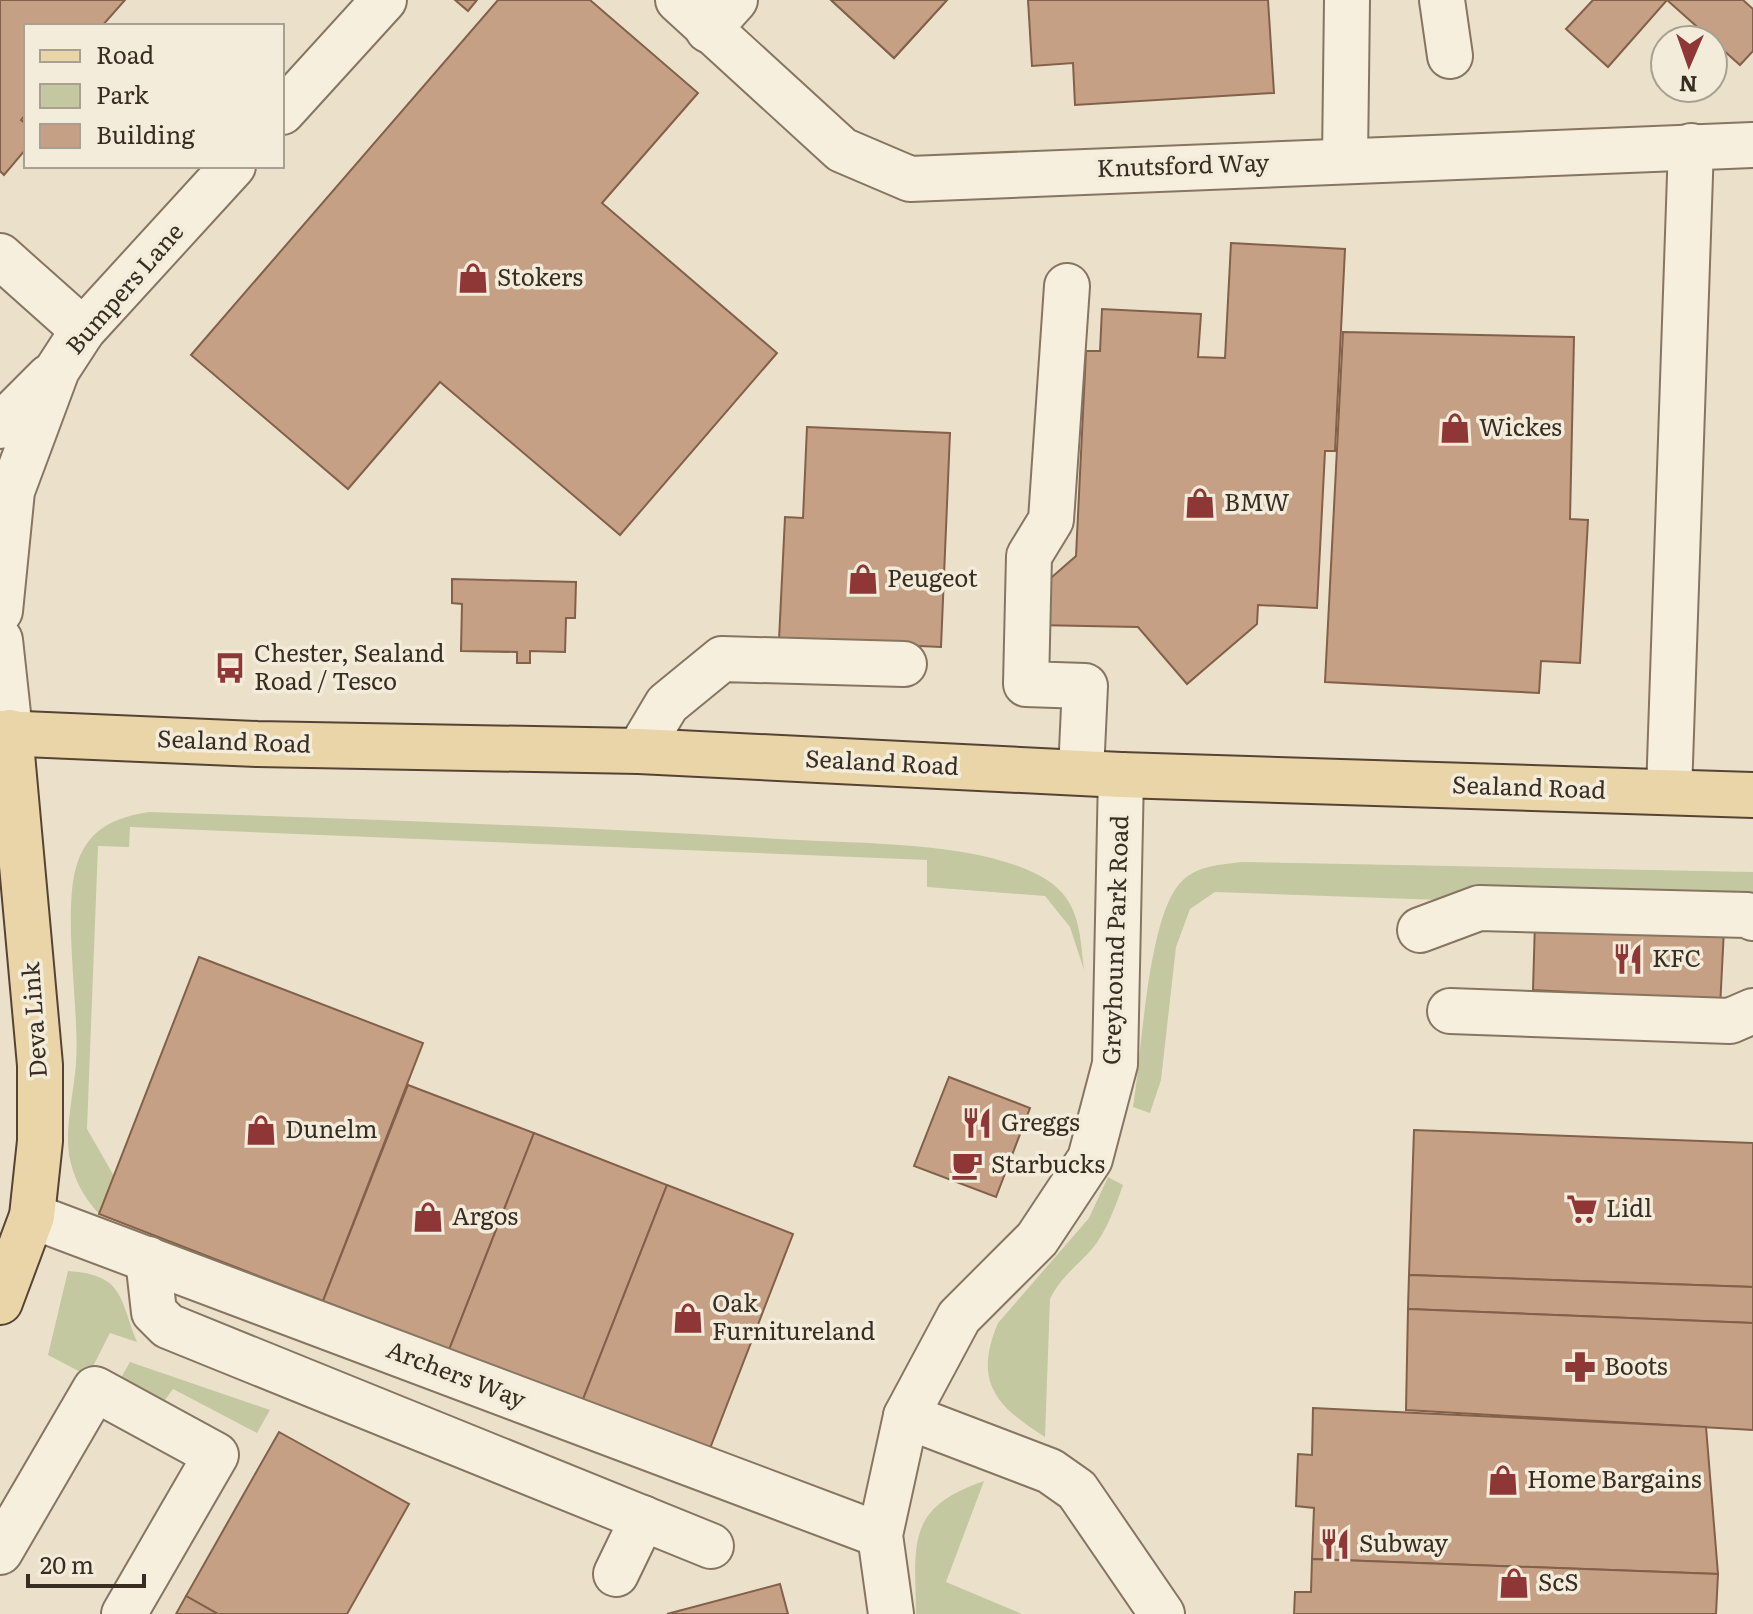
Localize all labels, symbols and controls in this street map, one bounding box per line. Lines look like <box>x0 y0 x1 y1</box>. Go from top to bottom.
legend <box>24 24 284 168</box>
north arrow <box>1649 24 1729 104</box>
text: Road <box>96 36 155 71</box>
text: N <box>1678 69 1698 102</box>
text: Park <box>96 76 149 111</box>
text: Building <box>96 116 195 151</box>
street label: Knutsford Way <box>1096 143 1270 184</box>
street label: Bumpers Lane <box>56 214 190 361</box>
place label: Stokers <box>497 258 583 293</box>
shop icon: Stokers <box>456 261 490 295</box>
place label: Wickes <box>1479 408 1562 443</box>
shop icon: Wickes <box>1438 411 1472 445</box>
place label: BMW <box>1224 483 1290 518</box>
shop icon: BMW <box>1183 486 1217 520</box>
place label: Peugeot <box>887 559 978 594</box>
shop icon: Peugeot <box>846 562 880 596</box>
place label: Chester, Sealand Road / Tesco <box>254 634 445 697</box>
bus stop icon: Chester, Sealand Road / Tesco <box>213 651 247 685</box>
street label: Sealand Road <box>157 719 312 760</box>
street label: Sealand Road <box>804 739 960 782</box>
street label: Sealand Road <box>1452 765 1607 806</box>
street label: Greyhound Park Road <box>1092 814 1135 1066</box>
place label: KFC <box>1652 939 1701 974</box>
restaurant icon: KFC <box>1611 942 1645 976</box>
street label: Deva Link <box>11 961 54 1079</box>
place label: Greggs <box>1001 1103 1080 1138</box>
restaurant icon: Greggs <box>960 1106 994 1140</box>
place label: Dunelm <box>285 1110 378 1145</box>
shop icon: Dunelm <box>244 1113 278 1147</box>
place label: Starbucks <box>991 1145 1105 1180</box>
cafe icon: Starbucks <box>950 1148 984 1182</box>
place label: Lidl <box>1606 1189 1652 1224</box>
supermarket icon: Lidl <box>1565 1192 1599 1226</box>
place label: Argos <box>452 1197 518 1232</box>
shop icon: Argos <box>411 1200 445 1234</box>
place label: Oak Furnitureland <box>712 1284 875 1347</box>
shop icon: Oak Furnitureland <box>671 1301 705 1335</box>
street label: Archers Way <box>382 1330 532 1415</box>
place label: Boots <box>1604 1347 1668 1382</box>
pharmacy icon: Boots <box>1563 1350 1597 1384</box>
place label: Home Bargains <box>1527 1460 1702 1495</box>
shop icon: Home Bargains <box>1486 1463 1520 1497</box>
place label: Subway <box>1359 1524 1448 1559</box>
restaurant icon: Subway <box>1318 1527 1352 1561</box>
scale bar <box>28 1538 144 1588</box>
text: 20 m <box>40 1546 94 1581</box>
place label: ScS <box>1538 1563 1579 1598</box>
shop icon: ScS <box>1497 1566 1531 1600</box>

